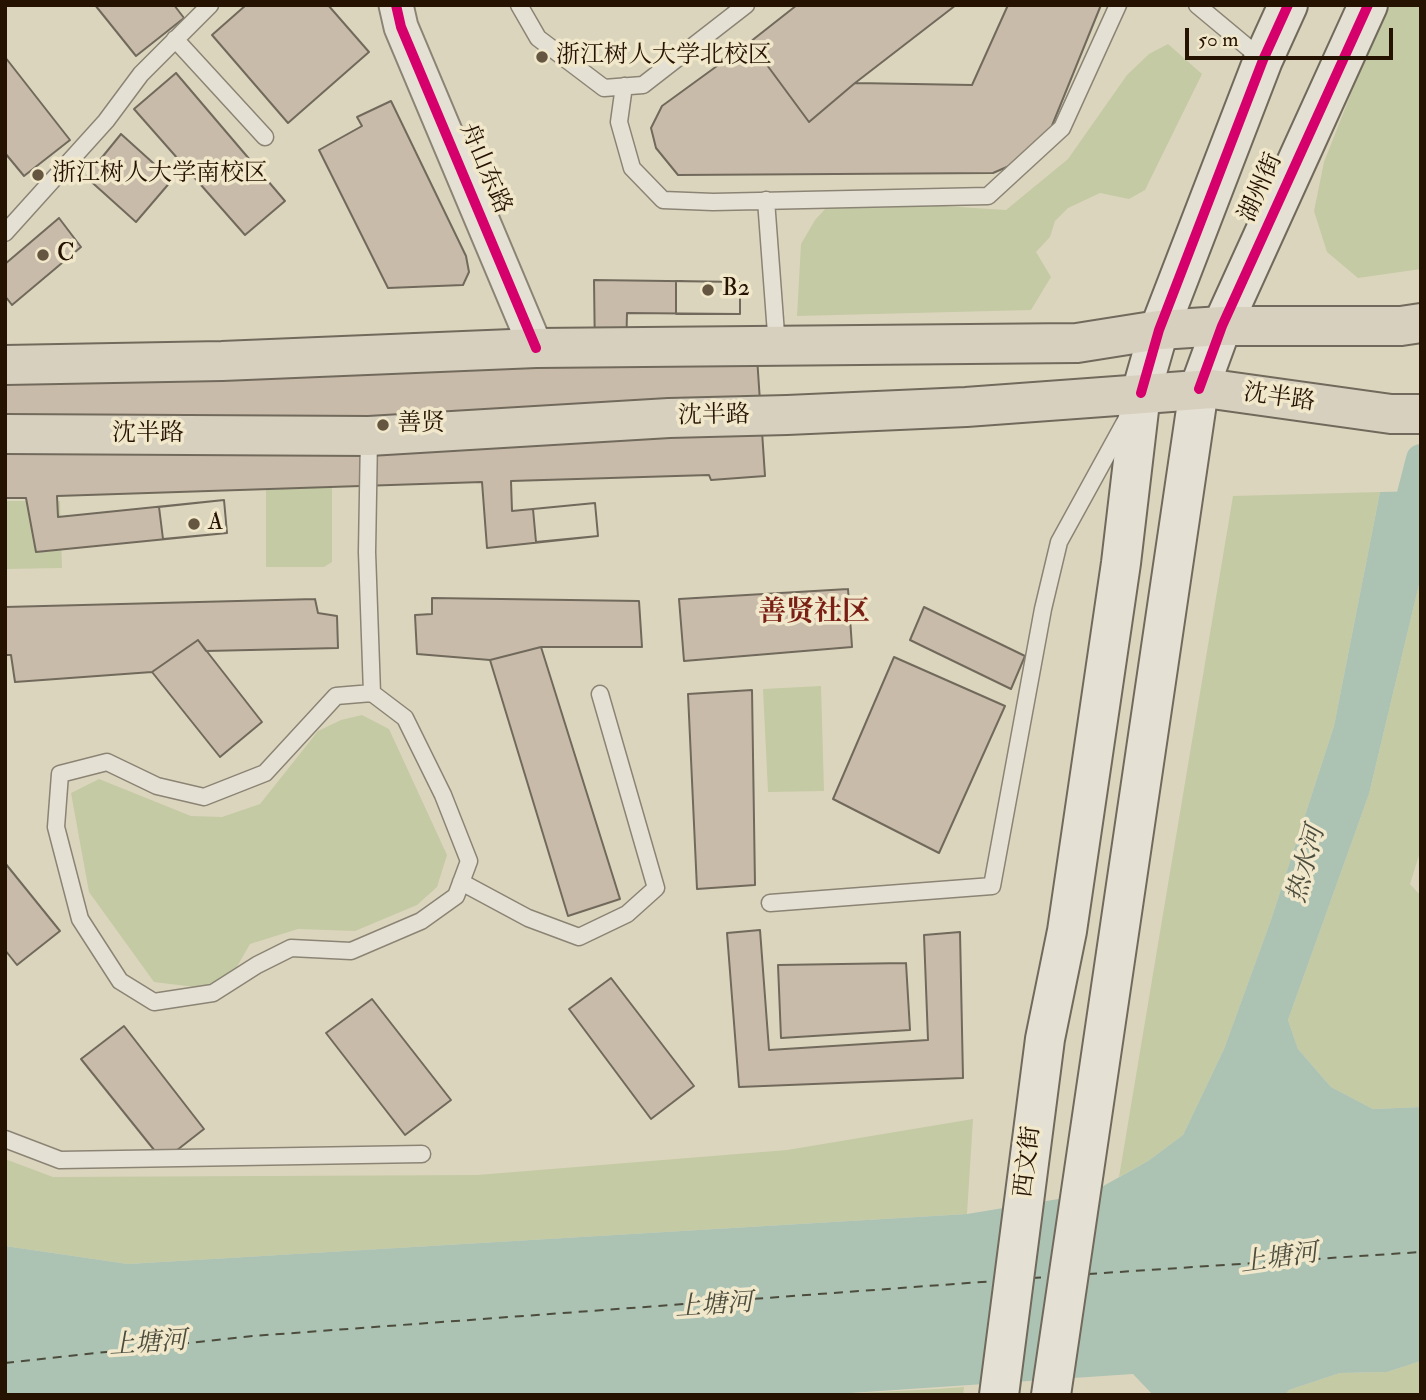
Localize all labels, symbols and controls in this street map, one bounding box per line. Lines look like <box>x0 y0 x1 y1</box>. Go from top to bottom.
scale bar <box>1188 14 1396 58</box>
text: 50 m <box>1198 26 1239 53</box>
place label: 浙江树人大学北校区 <box>556 43 772 71</box>
marker: 浙江树人大学北校区 <box>534 49 550 65</box>
street label: 舟山东路 <box>452 119 516 219</box>
street label: 湖州街 <box>1234 149 1290 227</box>
place label: 浙江树人大学南校区 <box>52 161 268 189</box>
marker: 浙江树人大学南校区 <box>30 167 46 183</box>
place label: C <box>57 241 75 269</box>
marker: C <box>35 247 51 263</box>
place label: B2 <box>722 276 750 304</box>
marker: B2 <box>700 282 716 298</box>
street label: 沈半路 <box>1241 380 1317 418</box>
street label: 沈半路 <box>678 402 750 432</box>
place label: 善贤 <box>397 411 445 439</box>
marker: 善贤 <box>375 417 391 433</box>
street label: 沈半路 <box>112 421 184 449</box>
place label: A <box>208 510 223 538</box>
marker: A <box>186 516 202 532</box>
district label: 善贤社区 <box>758 597 870 631</box>
water label: 热水河 <box>1283 823 1333 907</box>
street label: 西文街 <box>1010 1125 1048 1199</box>
water label: 上塘河 <box>1238 1239 1320 1281</box>
water label: 上塘河 <box>674 1289 754 1325</box>
water label: 上塘河 <box>108 1327 188 1363</box>

